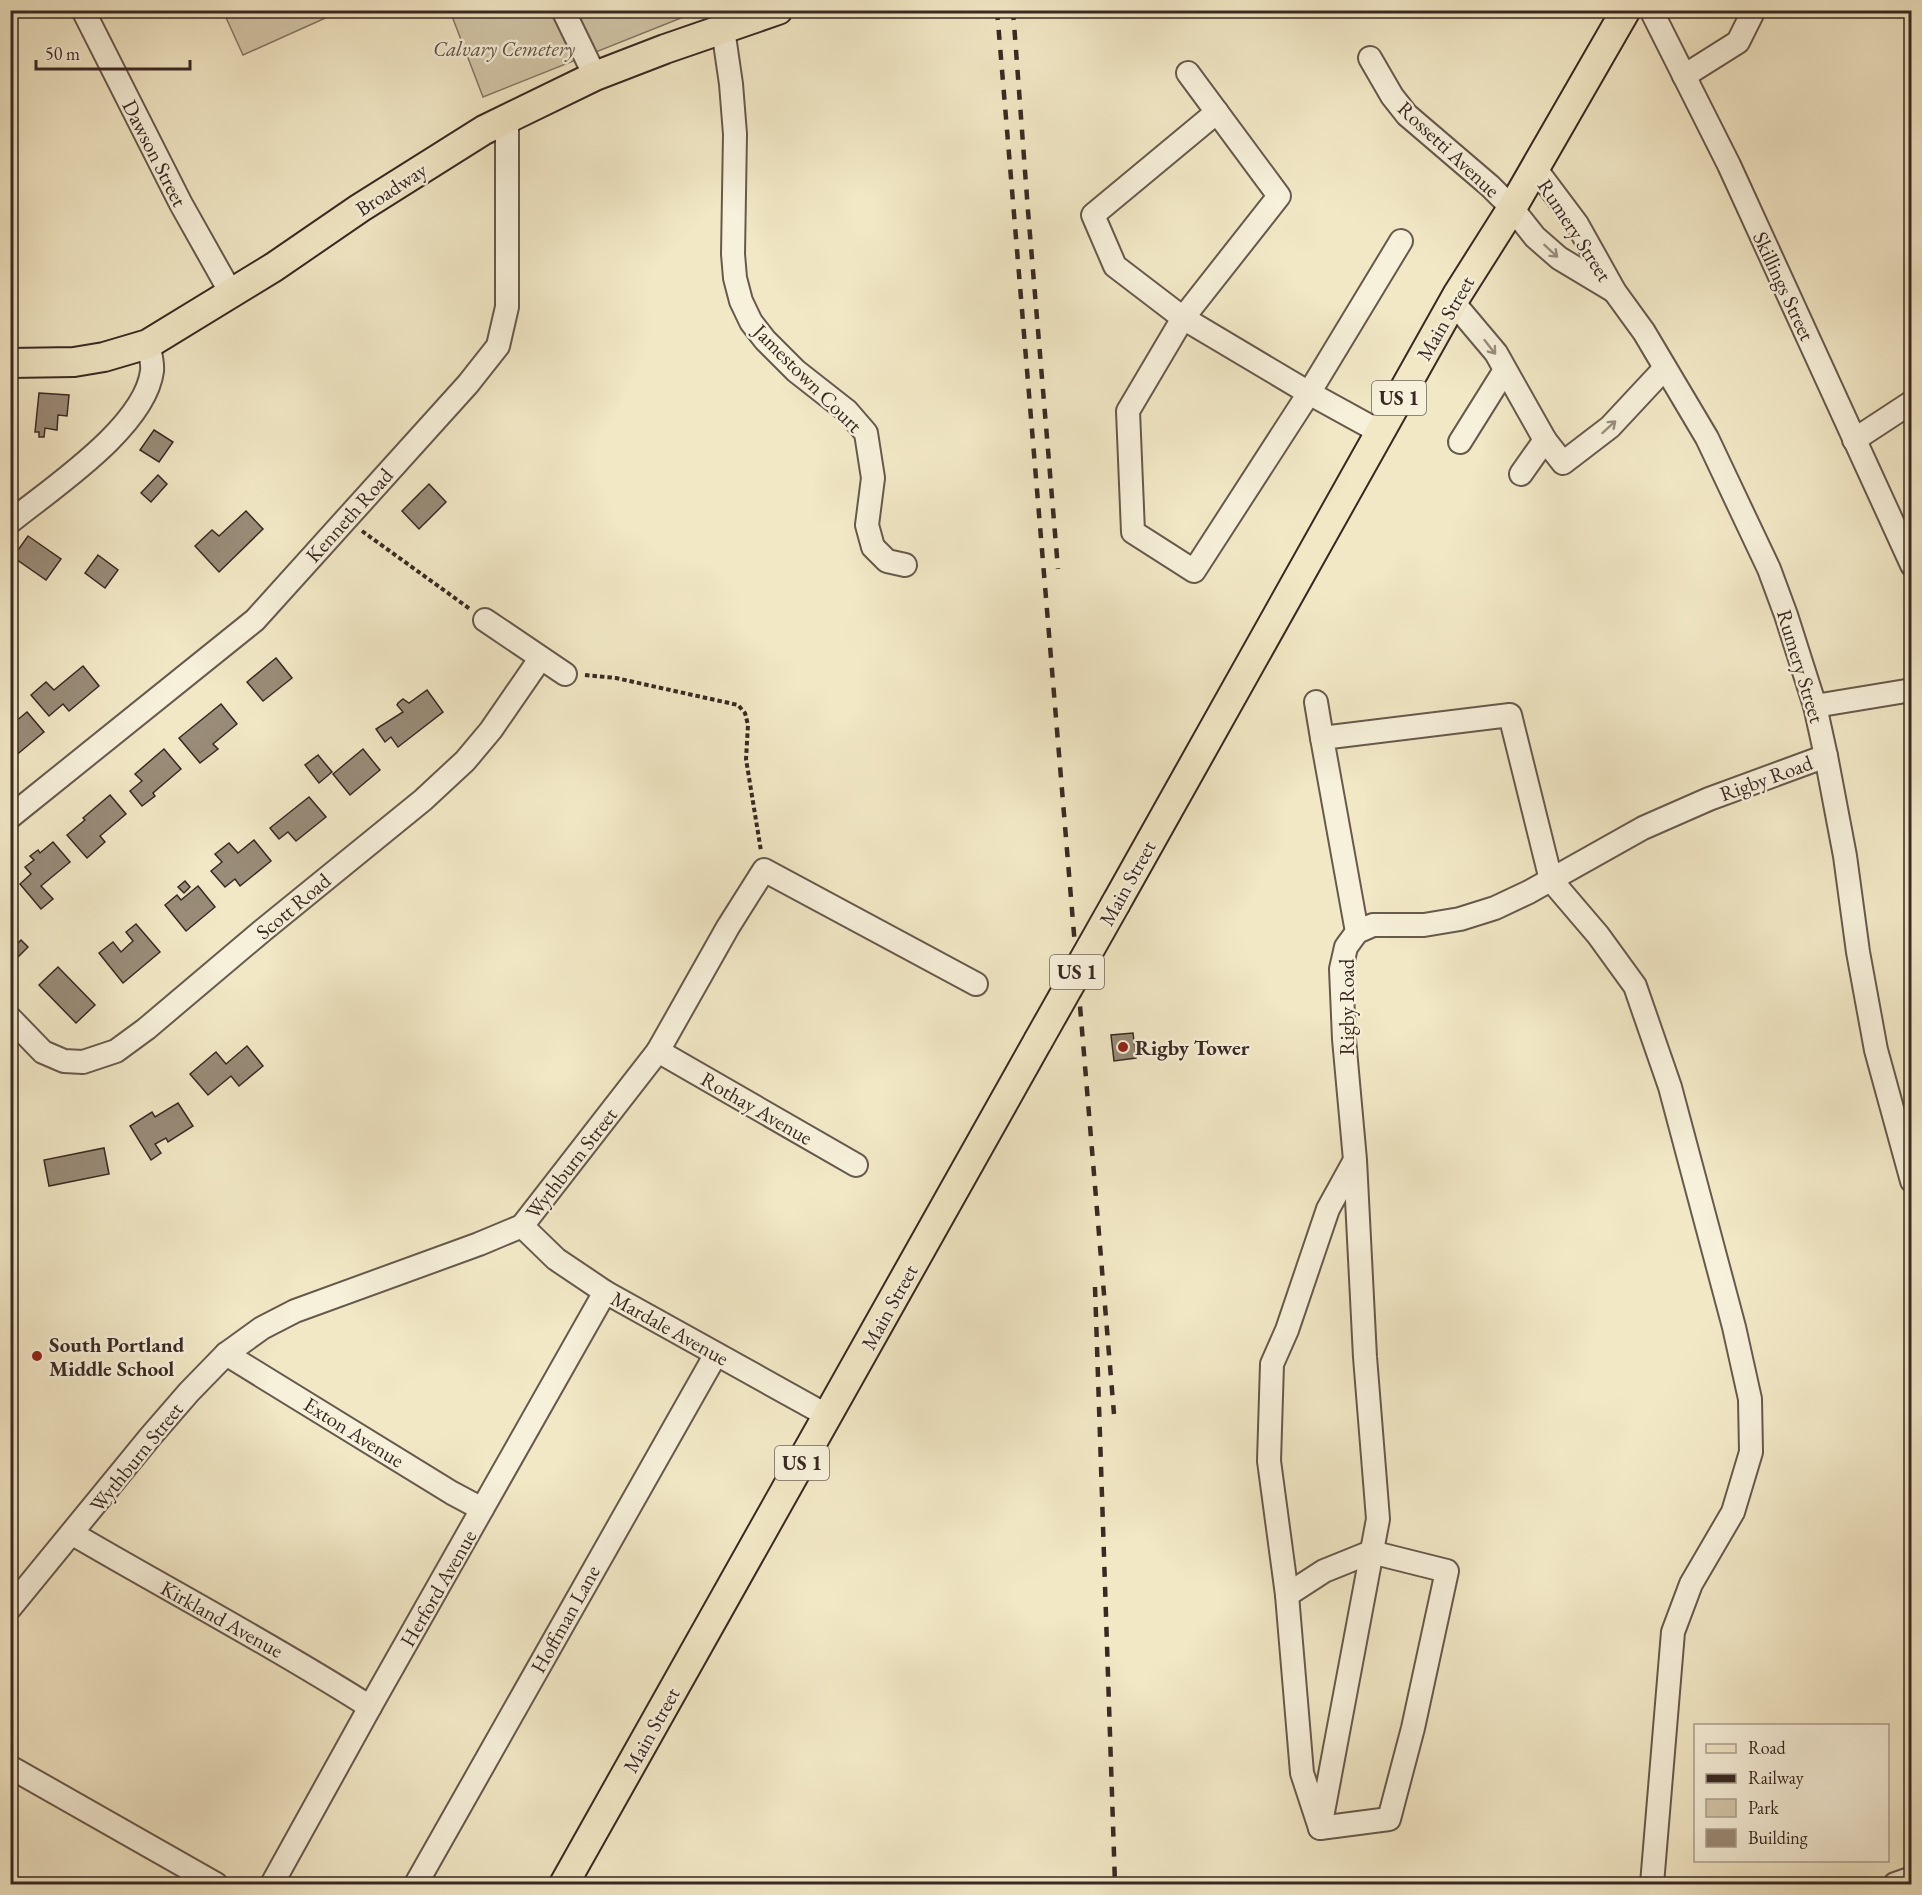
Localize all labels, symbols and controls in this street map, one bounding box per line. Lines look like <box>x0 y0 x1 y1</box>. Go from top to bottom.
scale bar <box>36 33 190 71</box>
park label: Calvary Cemetery <box>433 35 576 62</box>
text: 50 m <box>45 42 80 65</box>
street label: Dawson Street <box>116 95 194 212</box>
street label: Rossetti Avenue <box>1392 95 1506 203</box>
street label: Broadway <box>350 156 432 222</box>
street label: Rumery Street <box>1532 174 1618 287</box>
street label: Skillings Street <box>1747 227 1821 345</box>
one-way arrow <box>1543 244 1558 258</box>
street label: Main Street <box>1410 270 1480 365</box>
street label: Jamestown Court <box>746 316 868 438</box>
one-way arrow <box>1484 339 1497 355</box>
road number: US 1 <box>1372 381 1426 415</box>
one-way arrow <box>1601 420 1616 434</box>
street label: Kenneth Road <box>299 462 399 568</box>
street label: Rumery Street <box>1771 606 1831 726</box>
street label: Rigby Road <box>1716 749 1816 807</box>
street label: Main Street <box>1093 835 1162 930</box>
street label: Scott Road <box>250 867 336 945</box>
road number: US 1 <box>1050 955 1104 989</box>
street label: Rigby Road <box>1333 958 1360 1055</box>
place label: Rigby Tower <box>1135 1034 1250 1061</box>
marker: Rigby Tower <box>1116 1040 1130 1054</box>
street label: Rothay Avenue <box>696 1065 818 1151</box>
street label: Wythburn Street <box>519 1102 623 1224</box>
street label: Main Street <box>855 1259 924 1354</box>
street label: Mardale Avenue <box>606 1285 734 1371</box>
place label: South Portland Middle School <box>49 1331 185 1382</box>
marker: South Portland Middle School <box>30 1349 44 1363</box>
street label: Exton Avenue <box>299 1390 409 1474</box>
street label: Wythburn Street <box>83 1396 189 1518</box>
road number: US 1 <box>775 1446 829 1480</box>
street label: Herford Avenue <box>394 1525 482 1651</box>
street label: Hoffman Lane <box>524 1560 606 1678</box>
street label: Kirkland Avenue <box>156 1574 288 1664</box>
street label: Main Street <box>617 1682 686 1777</box>
legend <box>1694 1724 1889 1862</box>
text: Road <box>1748 1736 1787 1759</box>
text: Railway <box>1748 1766 1804 1789</box>
text: Park <box>1748 1796 1779 1819</box>
text: Building <box>1748 1826 1808 1849</box>

